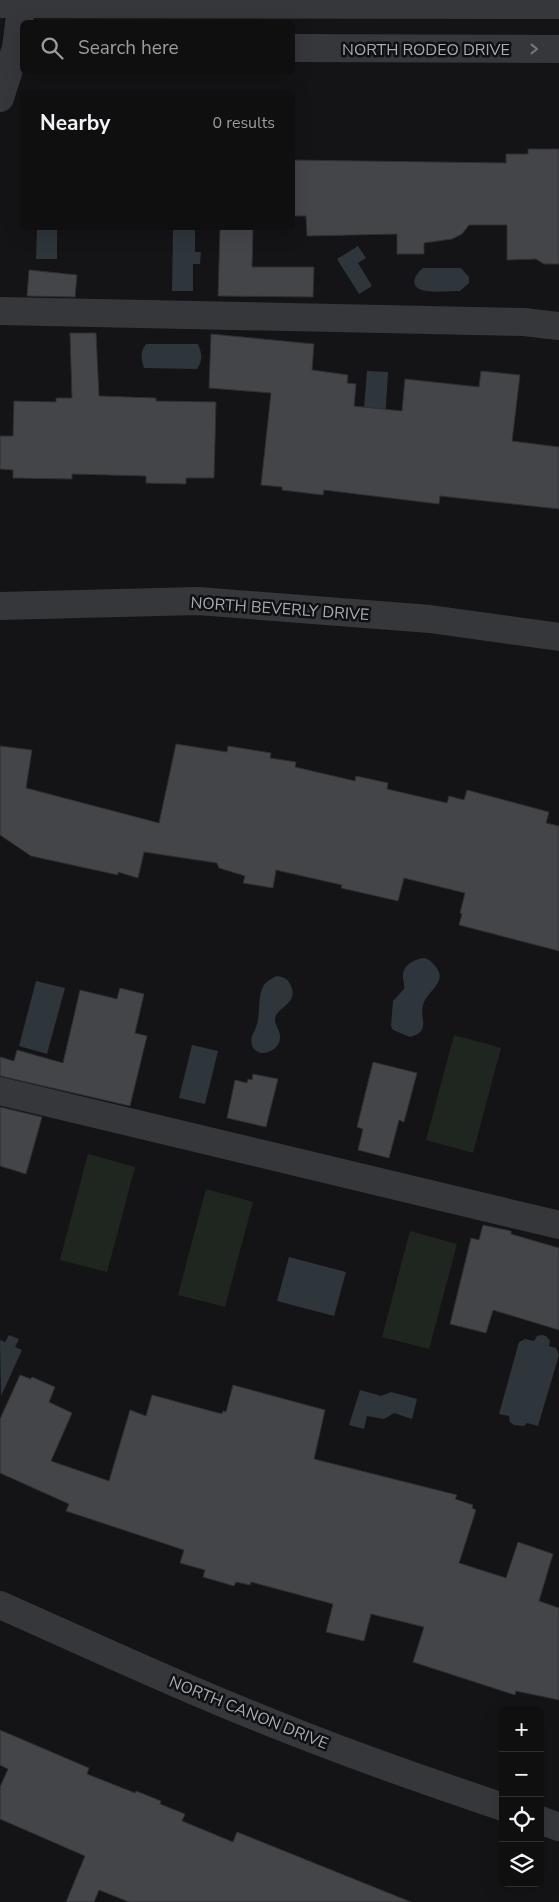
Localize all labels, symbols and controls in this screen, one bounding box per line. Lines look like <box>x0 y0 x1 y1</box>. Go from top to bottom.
search box <box>20 20 295 75</box>
icon: search <box>38 34 66 62</box>
text: Search here <box>78 35 179 61</box>
street label: NORTH RODEO DRIVE <box>342 39 510 61</box>
one-way arrow <box>530 44 538 54</box>
text: Nearby <box>40 109 110 137</box>
text: 0 results <box>213 112 275 134</box>
street label: NORTH BEVERLY DRIVE <box>190 592 370 626</box>
street label: NORTH CANON DRIVE <box>166 1671 331 1755</box>
map controls <box>499 1707 544 1887</box>
button: + <box>499 1707 544 1752</box>
button: − <box>499 1752 544 1797</box>
button: locate <box>499 1797 544 1842</box>
button: layers <box>499 1842 544 1887</box>

